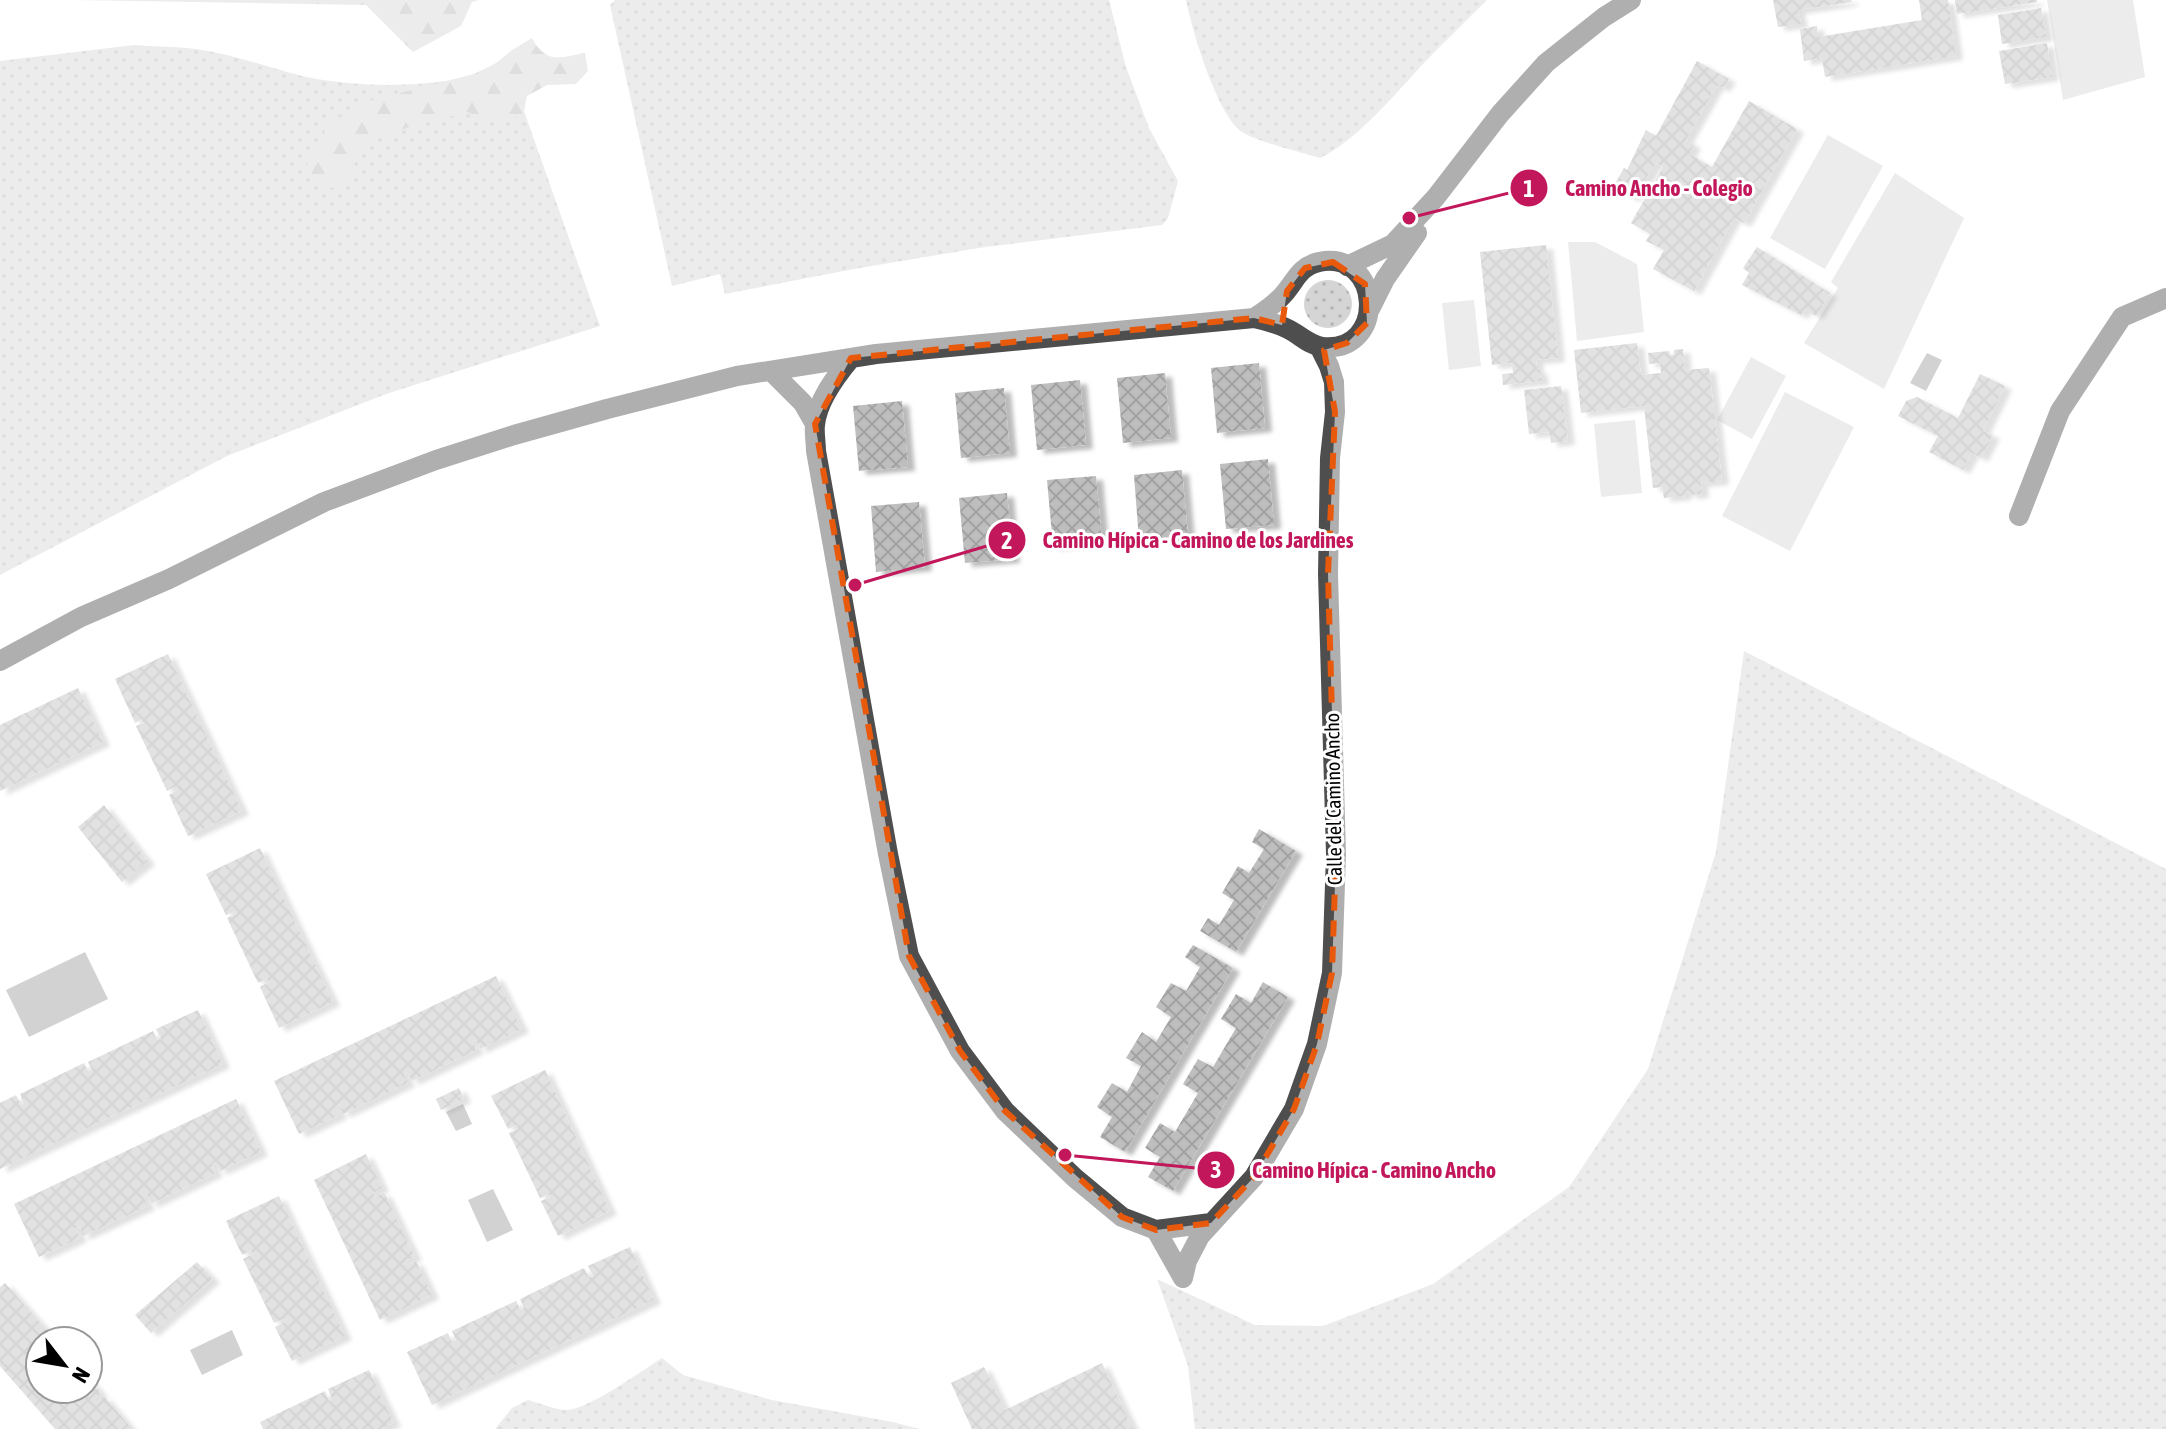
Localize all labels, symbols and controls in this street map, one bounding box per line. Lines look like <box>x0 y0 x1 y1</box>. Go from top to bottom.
callout: Camino Ancho - Colegio <box>1509 165 1769 211</box>
text: 1 <box>1523 175 1535 202</box>
text: Camino Ancho - Colegio <box>1565 175 1753 201</box>
callout: Camino Hípica - Camino de los Jardines <box>987 517 1370 563</box>
text: 2 <box>1001 527 1013 554</box>
text: Camino Hípica - Camino de los Jardines <box>1042 527 1354 553</box>
street label: Calle del Camino Ancho <box>1320 713 1346 885</box>
callout: Camino Hípica - Camino Ancho <box>1196 1147 1512 1193</box>
text: 3 <box>1210 1156 1222 1183</box>
text: Camino Hípica - Camino Ancho <box>1252 1157 1496 1183</box>
north arrow <box>24 1325 104 1405</box>
text: N <box>67 1363 96 1388</box>

